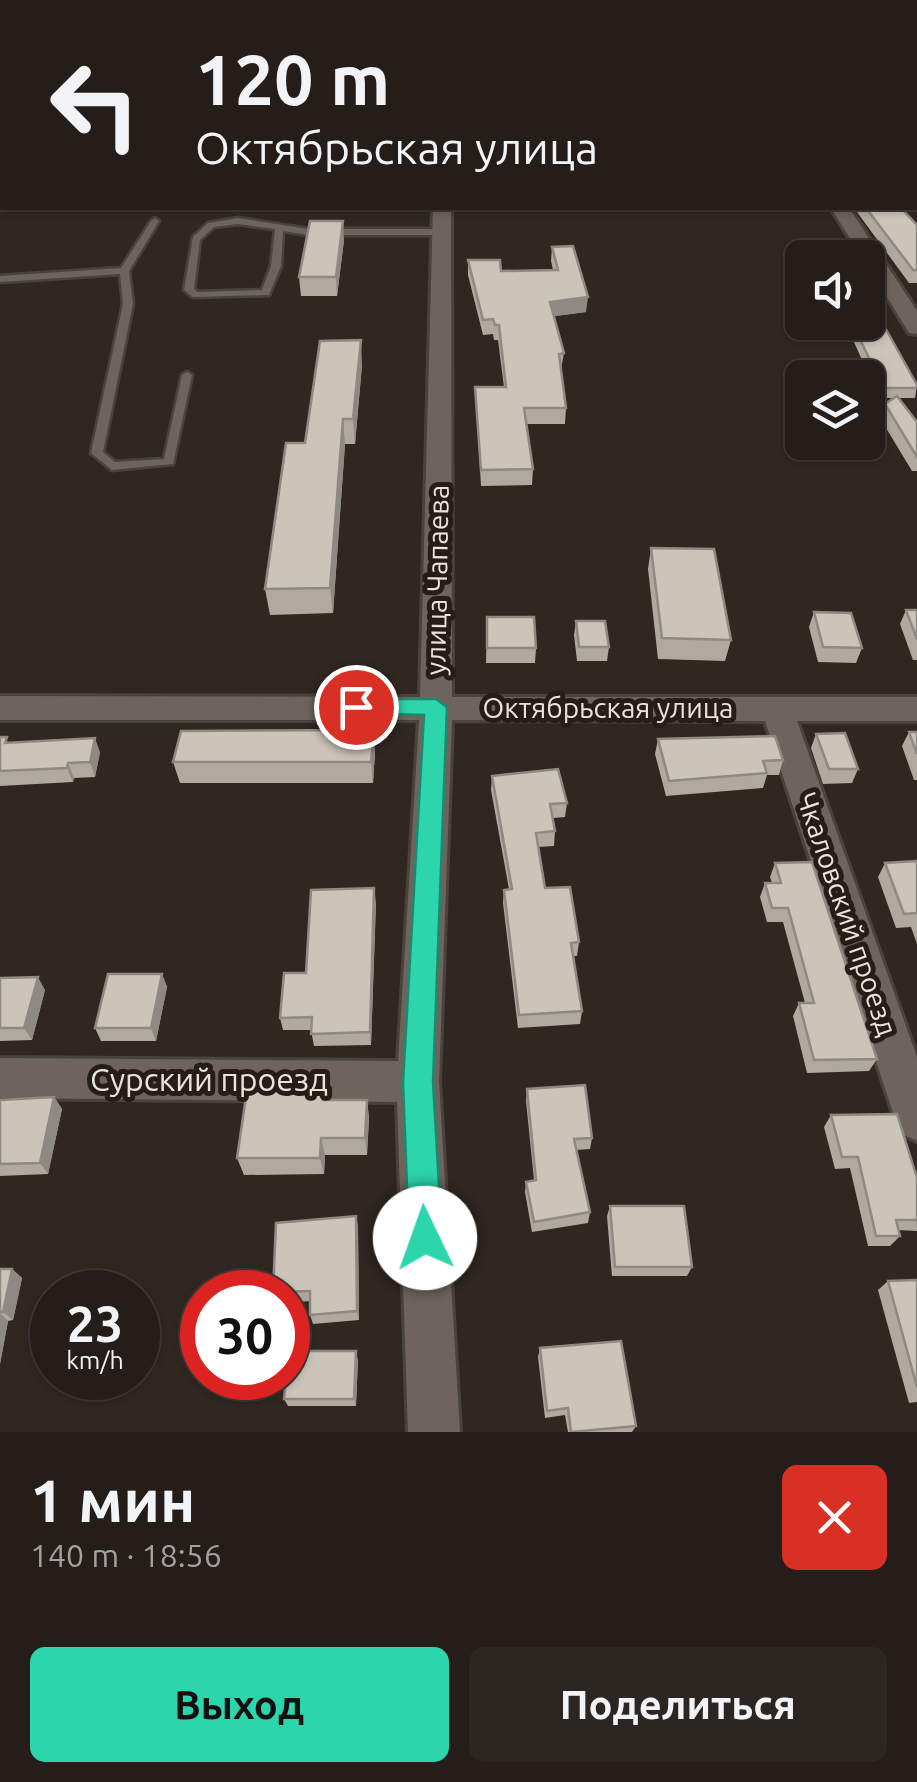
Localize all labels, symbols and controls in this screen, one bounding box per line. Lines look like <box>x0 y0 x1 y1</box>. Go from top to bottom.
icon: left <box>30 40 160 170</box>
text: 120 m <box>195 40 390 118</box>
text: Октябрьская улица <box>195 122 598 173</box>
map controls <box>785 240 885 460</box>
button: sound <box>785 240 885 340</box>
button: layers <box>785 360 885 460</box>
street label: улица Чапаева <box>419 484 454 675</box>
pin <box>314 665 399 750</box>
icon: arrive <box>329 680 384 735</box>
street label: Октябрьская улица <box>483 692 733 723</box>
street label: Чкаловский проезд <box>791 788 904 1040</box>
street label: Сурский проезд <box>90 1061 328 1097</box>
position arrow <box>373 1186 477 1290</box>
speed limit sign: 30 <box>180 1270 310 1400</box>
text: 23 <box>67 1295 123 1351</box>
text: km/h <box>66 1346 124 1374</box>
button: close <box>782 1465 887 1570</box>
text: 1 мин <box>30 1466 195 1533</box>
text: 140 m · 18:56 <box>30 1537 222 1573</box>
button: Выход <box>30 1647 449 1762</box>
button: Поделиться <box>469 1647 887 1762</box>

